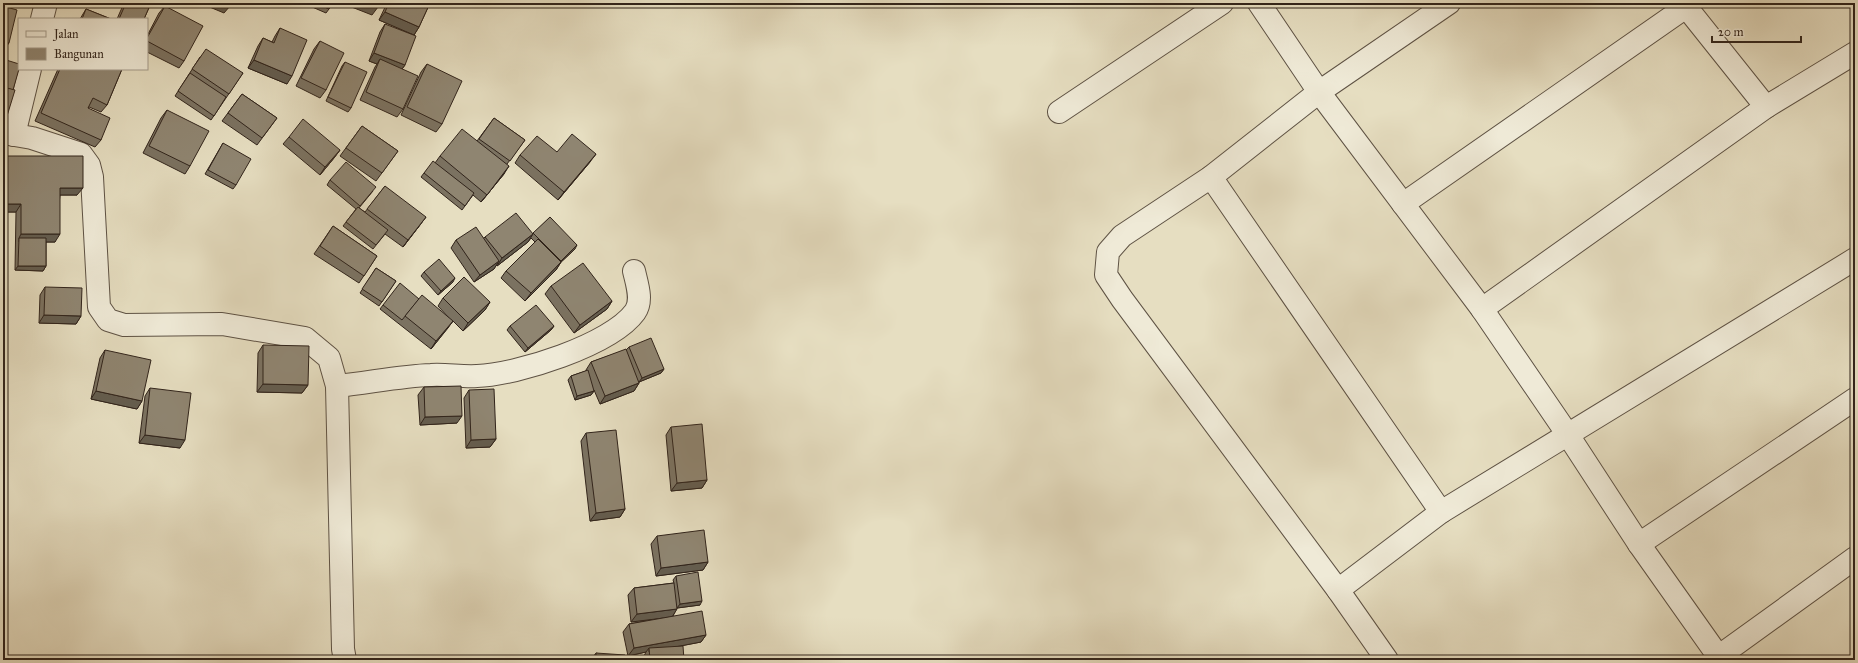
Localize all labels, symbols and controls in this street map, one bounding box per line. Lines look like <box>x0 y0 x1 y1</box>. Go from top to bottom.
legend <box>18 18 148 70</box>
scale bar <box>1712 18 1801 44</box>
text: 20 m <box>1718 25 1744 39</box>
text: Jalan <box>52 27 79 42</box>
text: Bangunan <box>54 47 104 62</box>

